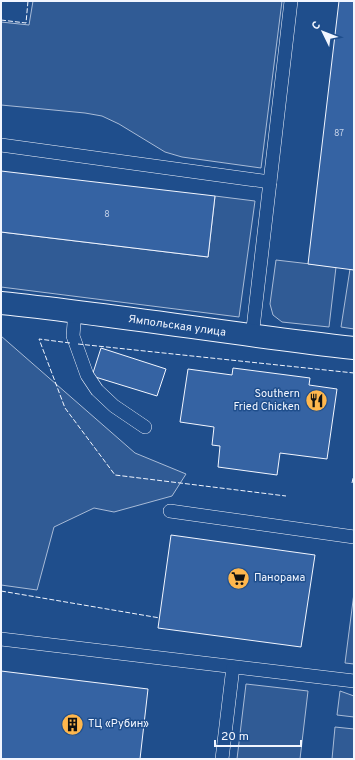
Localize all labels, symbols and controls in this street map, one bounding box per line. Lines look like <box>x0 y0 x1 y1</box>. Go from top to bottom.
north arrow <box>303 12 343 52</box>
text: С <box>309 19 324 33</box>
house number: 87 <box>334 128 344 139</box>
house number: 8 <box>104 209 110 220</box>
street label: Ямпольская улица <box>127 312 227 340</box>
place label: Southern Fried Chicken <box>233 387 300 414</box>
restaurant icon: Southern Fried Chicken <box>303 387 329 413</box>
supermarket icon: Панорама <box>225 565 251 591</box>
place label: Панорама <box>254 571 306 585</box>
building icon: ТЦ «Рубин» <box>60 711 86 737</box>
place label: ТЦ «Рубин» <box>88 717 149 731</box>
scale bar <box>215 722 301 748</box>
text: 20 m <box>221 729 249 745</box>

